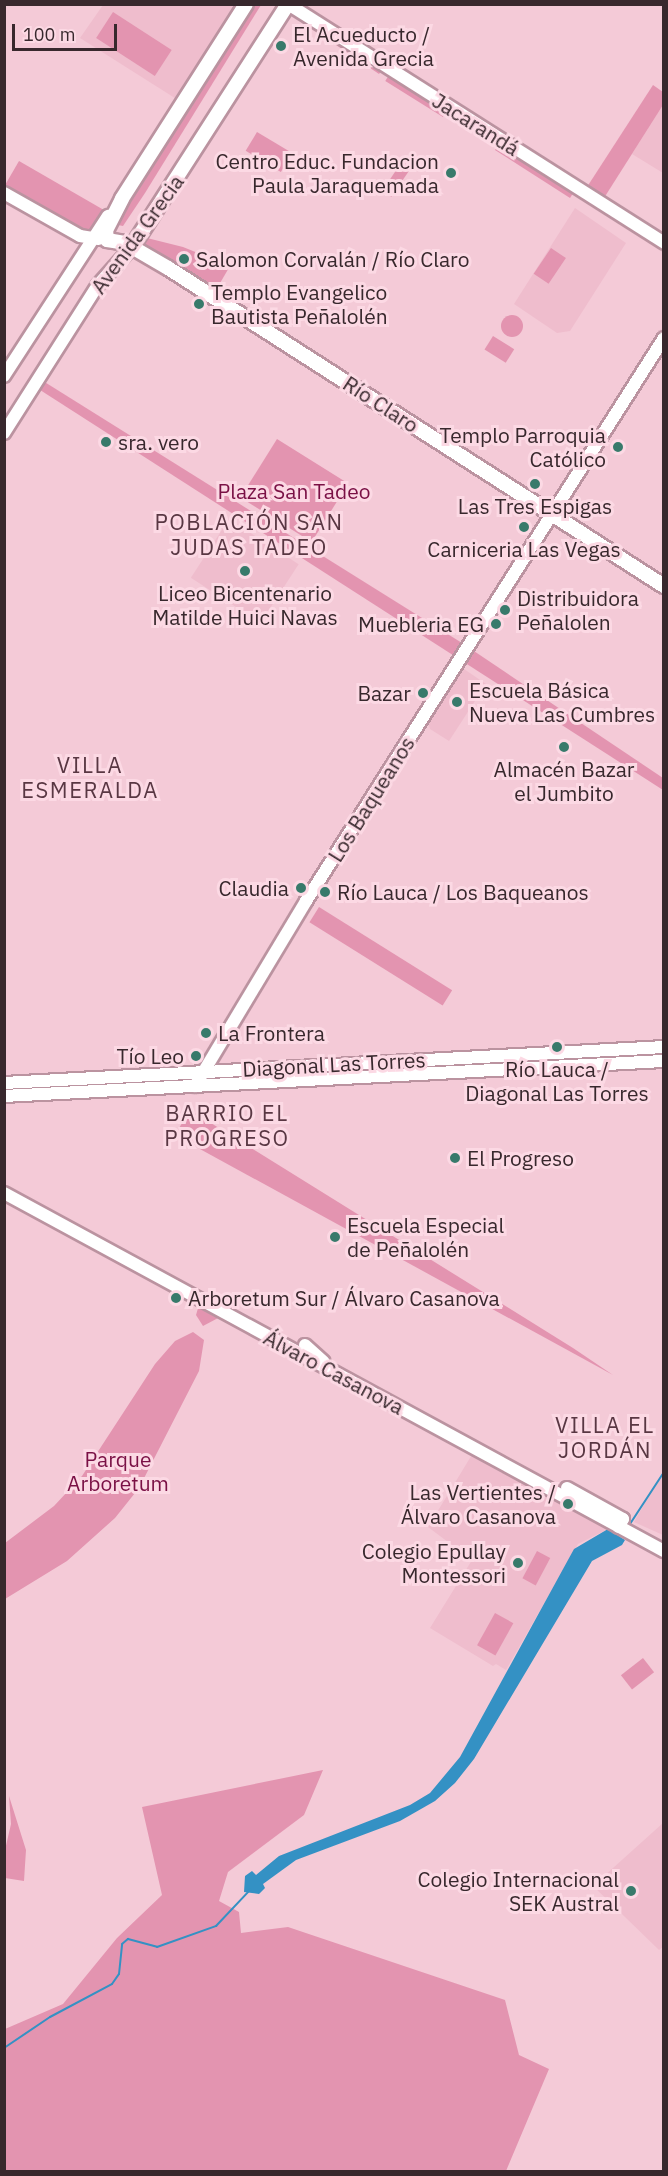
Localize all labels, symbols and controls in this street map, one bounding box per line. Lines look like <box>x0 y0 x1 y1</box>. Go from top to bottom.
scale bar <box>15 12 120 50</box>
place label: El Acueducto / Avenida Grecia <box>293 21 434 71</box>
text: 100 m <box>23 23 75 46</box>
marker: El Acueducto / Avenida Grecia <box>274 39 288 53</box>
street label: Jacarandá <box>428 87 524 161</box>
place label: Centro Educ. Fundacion Paula Jaraquemada <box>215 148 439 198</box>
marker: Centro Educ. Fundacion Paula Jaraquemada <box>444 166 458 180</box>
street label: Avenida Grecia <box>85 170 189 298</box>
place label: Salomon Corvalán / Río Claro <box>196 246 469 272</box>
marker: Salomon Corvalán / Río Claro <box>177 252 191 266</box>
place label: Templo Evangelico Bautista Peñalolén <box>211 279 388 329</box>
marker: Templo Evangelico Bautista Peñalolén <box>192 297 206 311</box>
street label: Río Claro <box>339 370 423 438</box>
place label: Templo Parroquia Católico <box>440 422 606 472</box>
place label: sra. vero <box>118 429 199 455</box>
marker: sra. vero <box>99 435 113 449</box>
marker: Templo Parroquia Católico <box>611 440 625 454</box>
marker: Las Tres Espigas <box>528 477 542 491</box>
park label: Plaza San Tadeo <box>217 478 371 504</box>
place label: Las Tres Espigas <box>458 493 612 519</box>
district label: POBLACIÓN SAN JUDAS TADEO <box>154 508 344 560</box>
marker: Carniceria Las Vegas <box>517 520 531 534</box>
place label: Carniceria Las Vegas <box>427 536 621 562</box>
marker: Liceo Bicentenario Matilde Huici Navas <box>238 564 252 578</box>
place label: Liceo Bicentenario Matilde Huici Navas <box>152 580 338 630</box>
place label: Distribuidora Peñalolen <box>517 585 639 635</box>
marker: Distribuidora Peñalolen <box>498 603 512 617</box>
place label: Muebleria EG <box>358 611 484 637</box>
marker: Muebleria EG <box>489 617 503 631</box>
place label: Escuela Básica Nueva Las Cumbres <box>469 677 655 727</box>
place label: Bazar <box>357 680 411 706</box>
marker: Bazar <box>416 686 430 700</box>
marker: Escuela Básica Nueva Las Cumbres <box>450 695 464 709</box>
street label: Los Baqueanos <box>322 732 420 866</box>
marker: Almacén Bazar el Jumbito <box>557 740 571 754</box>
district label: VILLA ESMERALDA <box>21 751 159 802</box>
place label: Almacén Bazar el Jumbito <box>493 756 635 806</box>
place label: Claudia <box>218 875 289 901</box>
place label: Río Lauca / Los Baqueanos <box>337 879 589 905</box>
marker: Claudia <box>294 881 308 895</box>
marker: Río Lauca / Los Baqueanos <box>318 885 332 899</box>
place label: La Frontera <box>218 1020 325 1046</box>
marker: La Frontera <box>199 1026 213 1040</box>
marker: Río Lauca / Diagonal Las Torres <box>550 1040 564 1054</box>
place label: Tío Leo <box>116 1043 184 1069</box>
street label: Diagonal Las Torres <box>242 1047 426 1081</box>
marker: Tío Leo <box>189 1049 203 1063</box>
place label: Río Lauca / Diagonal Las Torres <box>465 1056 649 1106</box>
district label: BARRIO EL PROGRESO <box>164 1099 290 1150</box>
place label: El Progreso <box>467 1145 574 1171</box>
marker: El Progreso <box>448 1151 462 1165</box>
place label: Escuela Especial de Peñalolén <box>347 1212 504 1262</box>
marker: Escuela Especial de Peñalolén <box>328 1230 342 1244</box>
place label: Arboretum Sur / Álvaro Casanova <box>188 1285 500 1311</box>
marker: Arboretum Sur / Álvaro Casanova <box>169 1291 183 1305</box>
street label: Álvaro Casanova <box>260 1324 408 1420</box>
district label: VILLA EL JORDÁN <box>555 1411 655 1462</box>
park label: Parque Arboretum <box>67 1446 169 1496</box>
place label: Las Vertientes / Álvaro Casanova <box>401 1479 556 1529</box>
marker: Las Vertientes / Álvaro Casanova <box>561 1497 575 1511</box>
place label: Colegio Epullay Montessori <box>362 1538 506 1588</box>
marker: Colegio Epullay Montessori <box>511 1556 525 1570</box>
place label: Colegio Internacional SEK Austral <box>417 1866 619 1916</box>
marker: Colegio Internacional SEK Austral <box>624 1884 638 1898</box>

